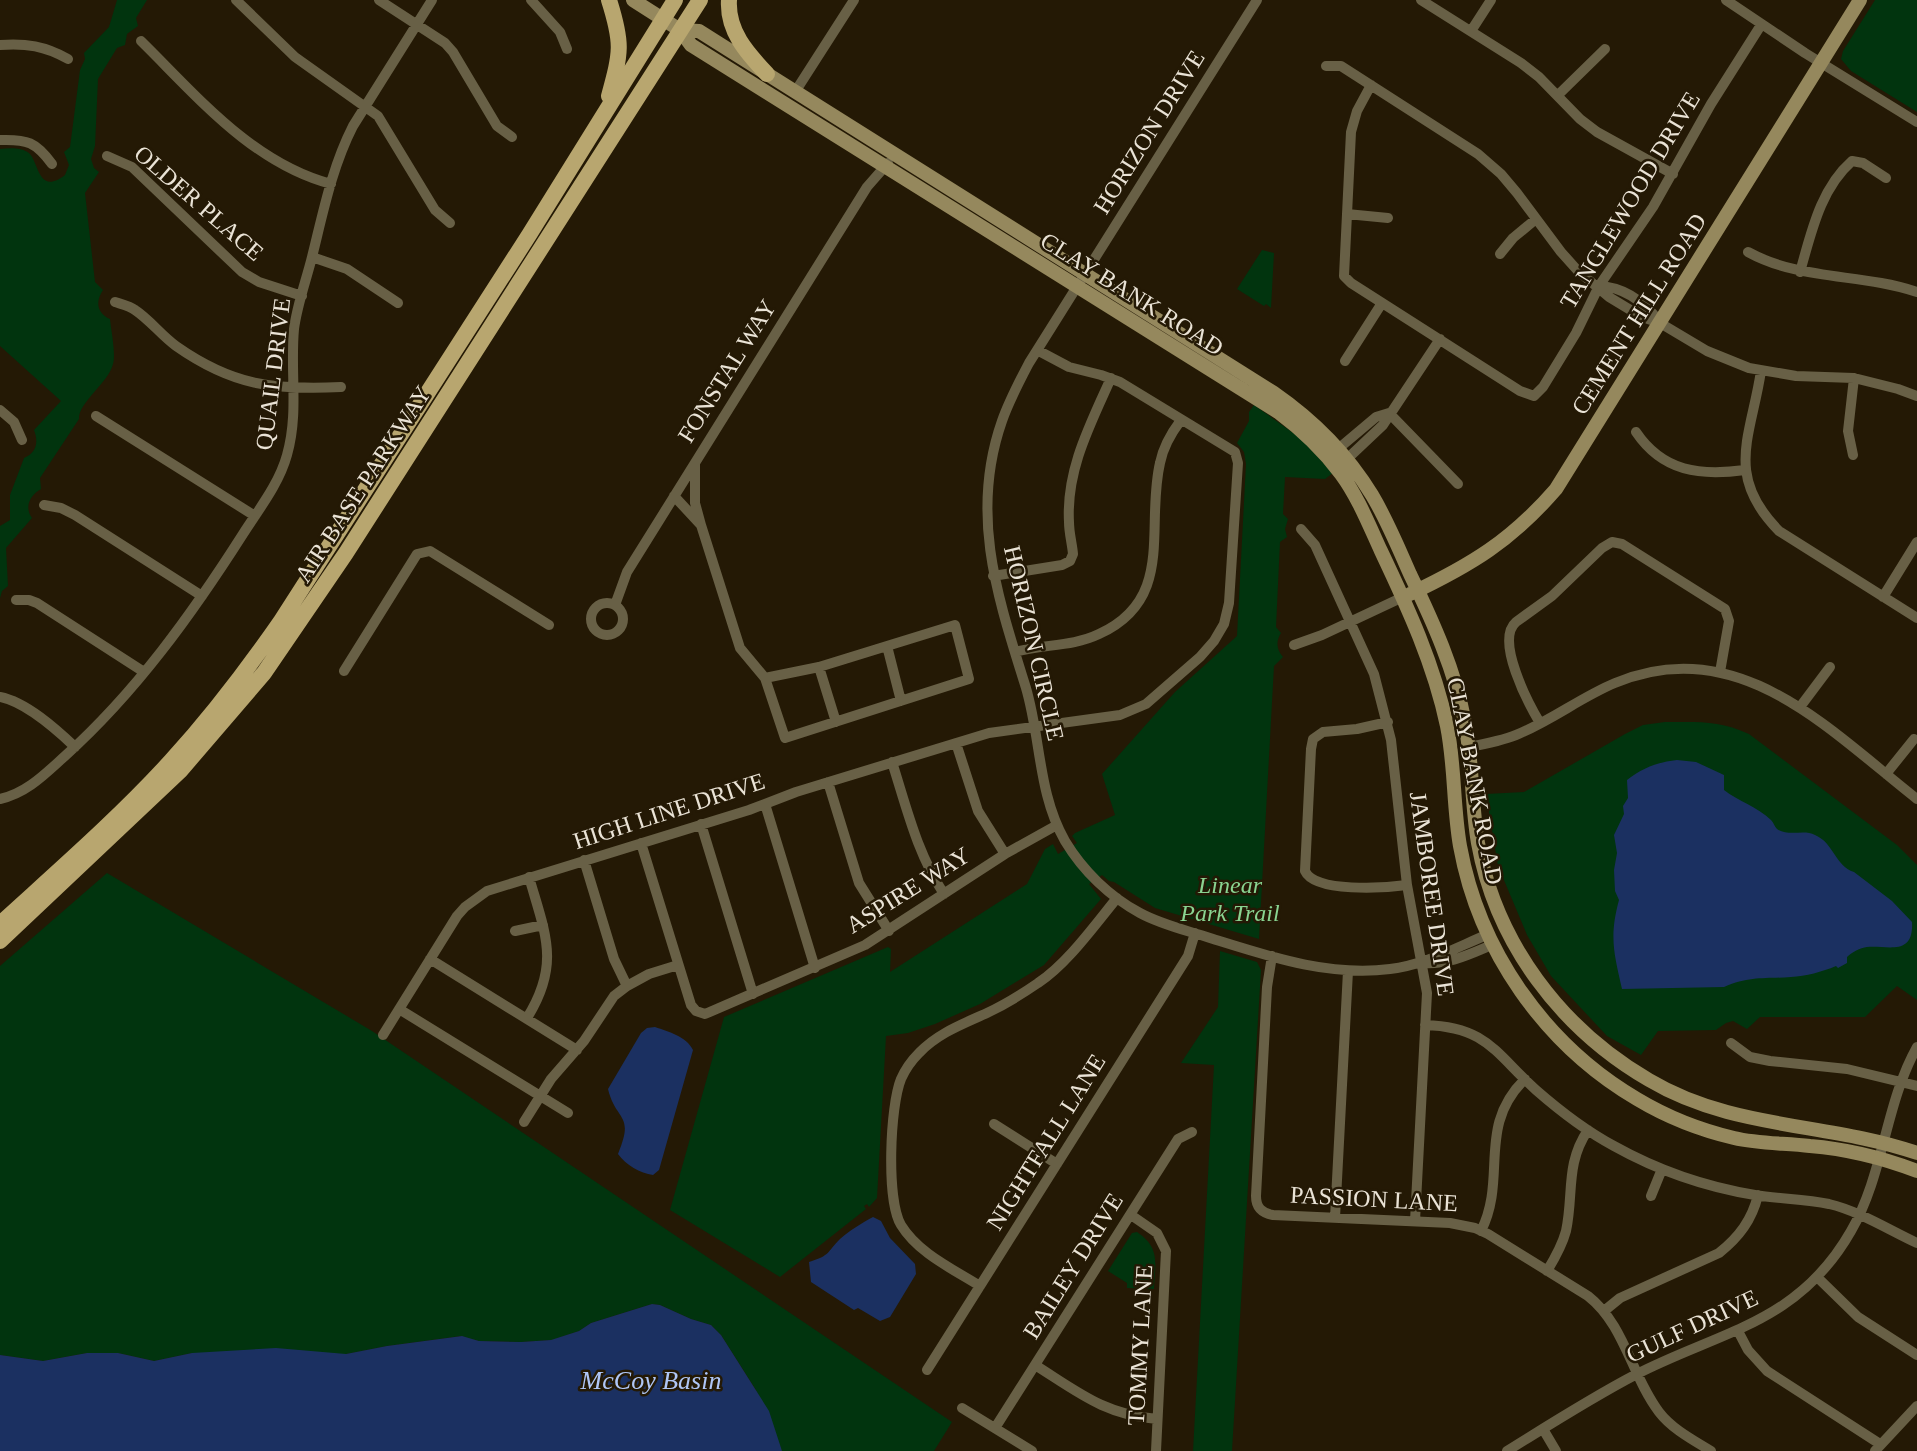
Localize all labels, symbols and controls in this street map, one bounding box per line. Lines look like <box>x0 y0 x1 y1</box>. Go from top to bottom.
street label: HORIZON DRIVE <box>1088 46 1210 218</box>
street label: TANGLEWOOD DRIVE <box>1555 87 1705 313</box>
street label: OLDER PLACE <box>129 140 269 266</box>
street label: CEMENT HILL ROAD <box>1567 209 1711 419</box>
street label: CLAY BANK ROAD <box>1036 227 1228 361</box>
street label: FONSTAL WAY <box>673 295 781 447</box>
street label: QUAIL DRIVE <box>251 296 295 452</box>
street label: AIR BASE PARKWAY <box>290 381 436 587</box>
street label: HORIZON CIRCLE <box>999 543 1069 743</box>
street label: CLAY BANK ROAD <box>1442 675 1508 887</box>
street label: HIGH LINE DRIVE <box>570 768 768 854</box>
street label: JAMBOREE DRIVE <box>1405 790 1459 998</box>
street label: ASPIRE WAY <box>841 842 975 938</box>
park label: Linear Park Trail <box>1179 872 1280 926</box>
street label: NIGHTFALL LANE <box>981 1049 1111 1235</box>
street label: PASSION LANE <box>1290 1182 1458 1216</box>
street label: BAILEY DRIVE <box>1018 1189 1128 1343</box>
street label: TOMMY LANE <box>1123 1264 1157 1426</box>
street label: GULF DRIVE <box>1622 1284 1762 1368</box>
water label: McCoy Basin <box>580 1366 721 1395</box>

